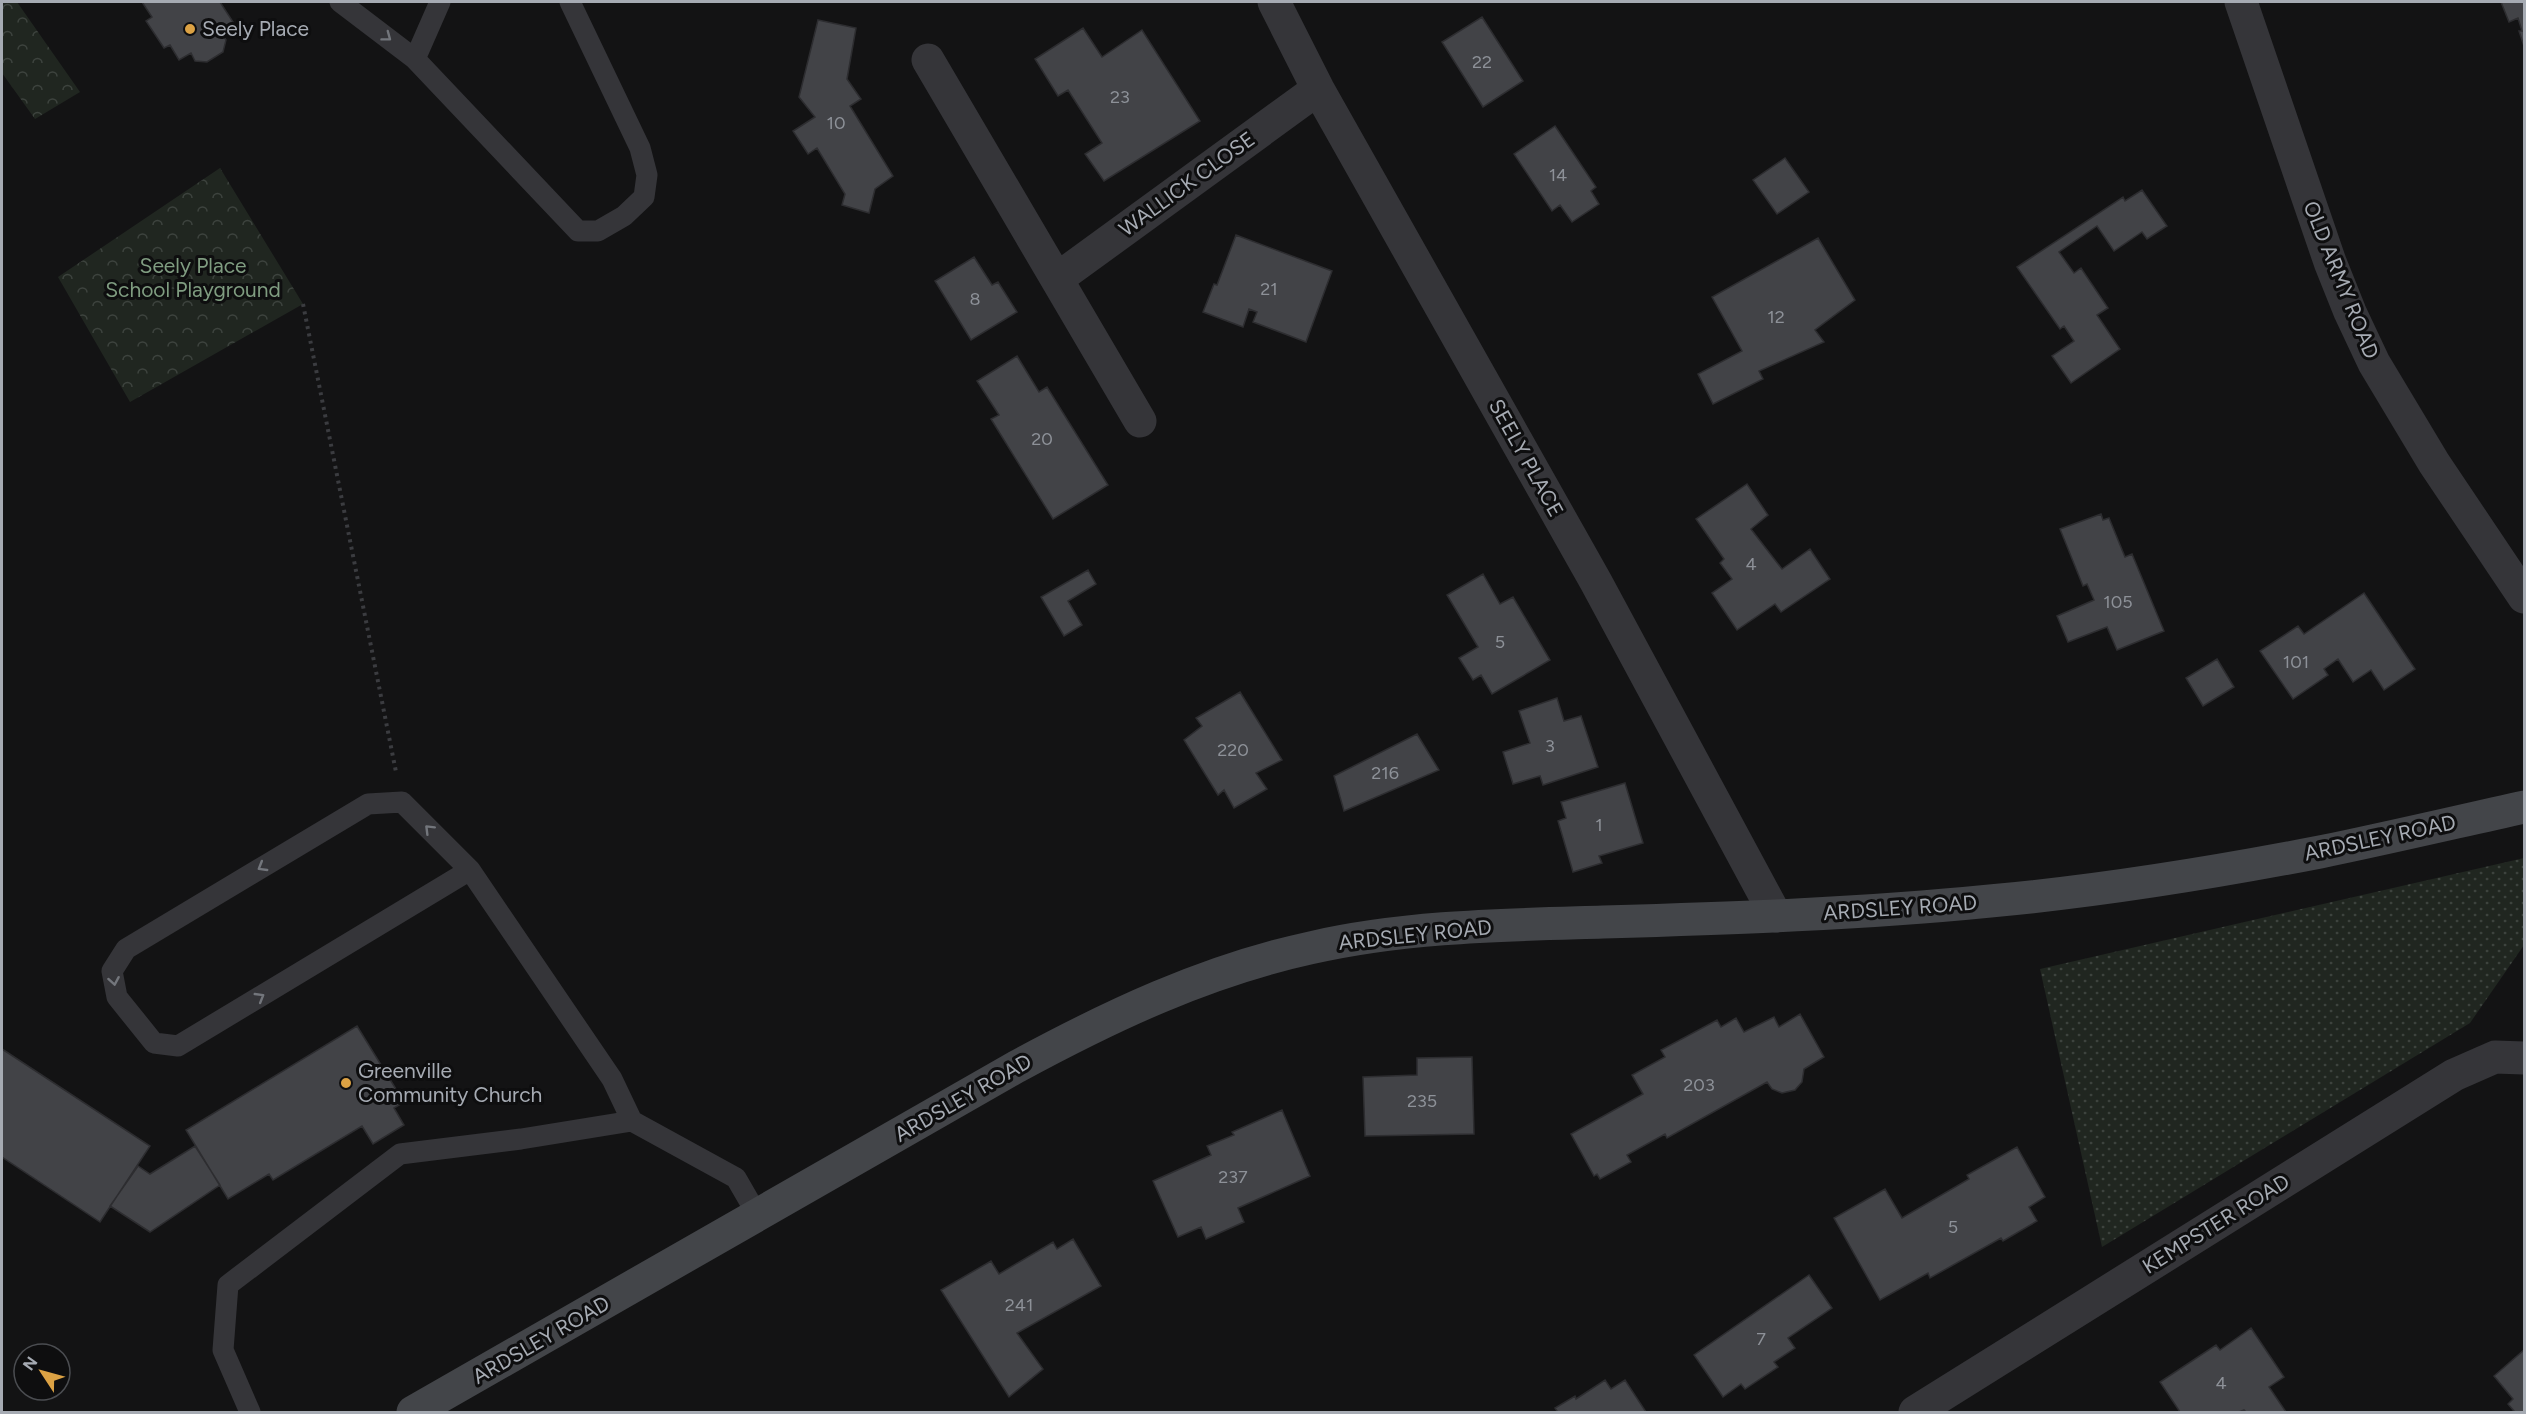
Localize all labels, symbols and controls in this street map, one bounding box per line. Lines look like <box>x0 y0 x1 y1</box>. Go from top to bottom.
place label: Seely Place <box>202 16 309 41</box>
marker: Seely Place <box>183 22 197 36</box>
one-way arrow <box>380 30 391 41</box>
house number: 22 <box>1472 51 1492 73</box>
house number: 23 <box>1110 86 1130 108</box>
house number: 10 <box>827 112 845 134</box>
street label: WALLICK CLOSE <box>1114 126 1259 241</box>
house number: 14 <box>1549 164 1567 186</box>
street label: OLD ARMY ROAD <box>2298 197 2385 362</box>
park label: Seely Place School Playground <box>105 253 281 302</box>
house number: 21 <box>1260 278 1278 300</box>
house number: 8 <box>969 288 981 310</box>
house number: 12 <box>1767 306 1785 328</box>
street label: SEELY PLACE <box>1484 395 1569 521</box>
house number: 20 <box>1031 428 1053 450</box>
house number: 4 <box>1745 553 1757 575</box>
house number: 105 <box>2103 591 2133 613</box>
house number: 5 <box>1495 631 1505 653</box>
house number: 101 <box>2283 651 2309 673</box>
house number: 3 <box>1545 735 1555 757</box>
house number: 220 <box>1217 739 1249 761</box>
house number: 216 <box>1371 762 1399 784</box>
street label: ARDSLEY ROAD <box>2302 809 2458 866</box>
house number: 1 <box>1595 814 1603 836</box>
one-way arrow <box>425 825 436 836</box>
one-way arrow <box>258 860 268 872</box>
street label: ARDSLEY ROAD <box>1822 890 1978 925</box>
street label: ARDSLEY ROAD <box>1337 914 1493 955</box>
one-way arrow <box>107 976 120 986</box>
one-way arrow <box>254 993 264 1004</box>
street label: ARDSLEY ROAD <box>890 1048 1036 1147</box>
place label: Greenville Community Church <box>358 1058 542 1107</box>
house number: 203 <box>1683 1074 1715 1096</box>
marker: Greenville Community Church <box>339 1076 353 1090</box>
house number: 235 <box>1407 1090 1437 1112</box>
house number: 237 <box>1218 1166 1248 1188</box>
street label: KEMPSTER ROAD <box>2138 1168 2294 1279</box>
house number: 5 <box>1948 1216 1958 1238</box>
street label: ARDSLEY ROAD <box>468 1290 614 1389</box>
house number: 241 <box>1005 1294 1033 1316</box>
house number: 7 <box>1756 1328 1766 1350</box>
north arrow <box>12 1342 72 1402</box>
text: N <box>19 1353 42 1374</box>
house number: 4 <box>2215 1372 2227 1394</box>

